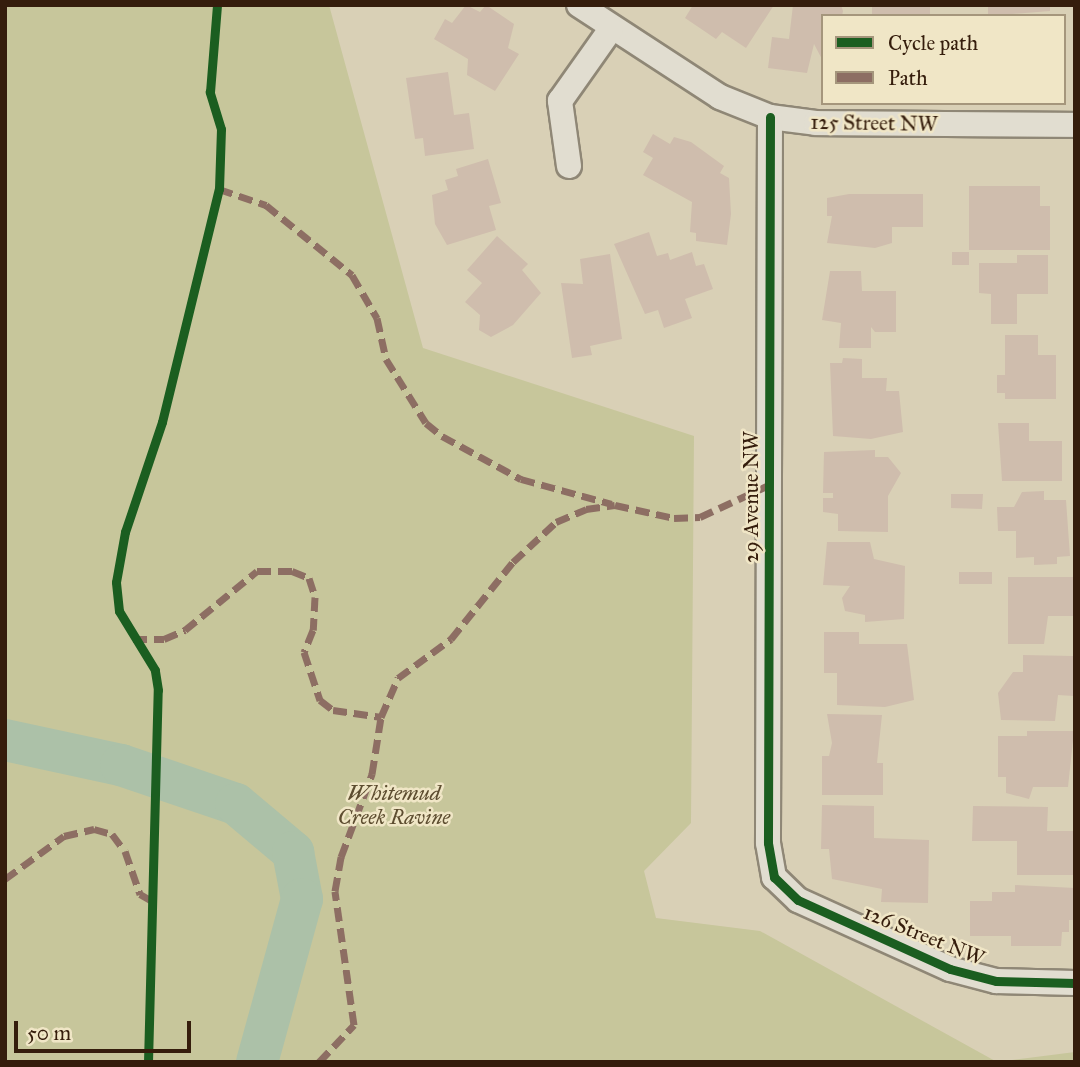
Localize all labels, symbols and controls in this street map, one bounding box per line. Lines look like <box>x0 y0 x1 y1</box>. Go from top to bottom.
legend <box>821 14 1066 105</box>
text: Cycle path <box>888 30 978 56</box>
text: Path <box>888 65 928 91</box>
street label: 125 Street NW <box>810 109 938 137</box>
street label: 29 Avenue NW <box>738 431 764 563</box>
park label: Whitemud Creek Ravine <box>338 780 450 830</box>
street label: 126 Street NW <box>860 899 988 971</box>
scale bar <box>18 1007 194 1052</box>
text: 50 m <box>27 1020 71 1046</box>

